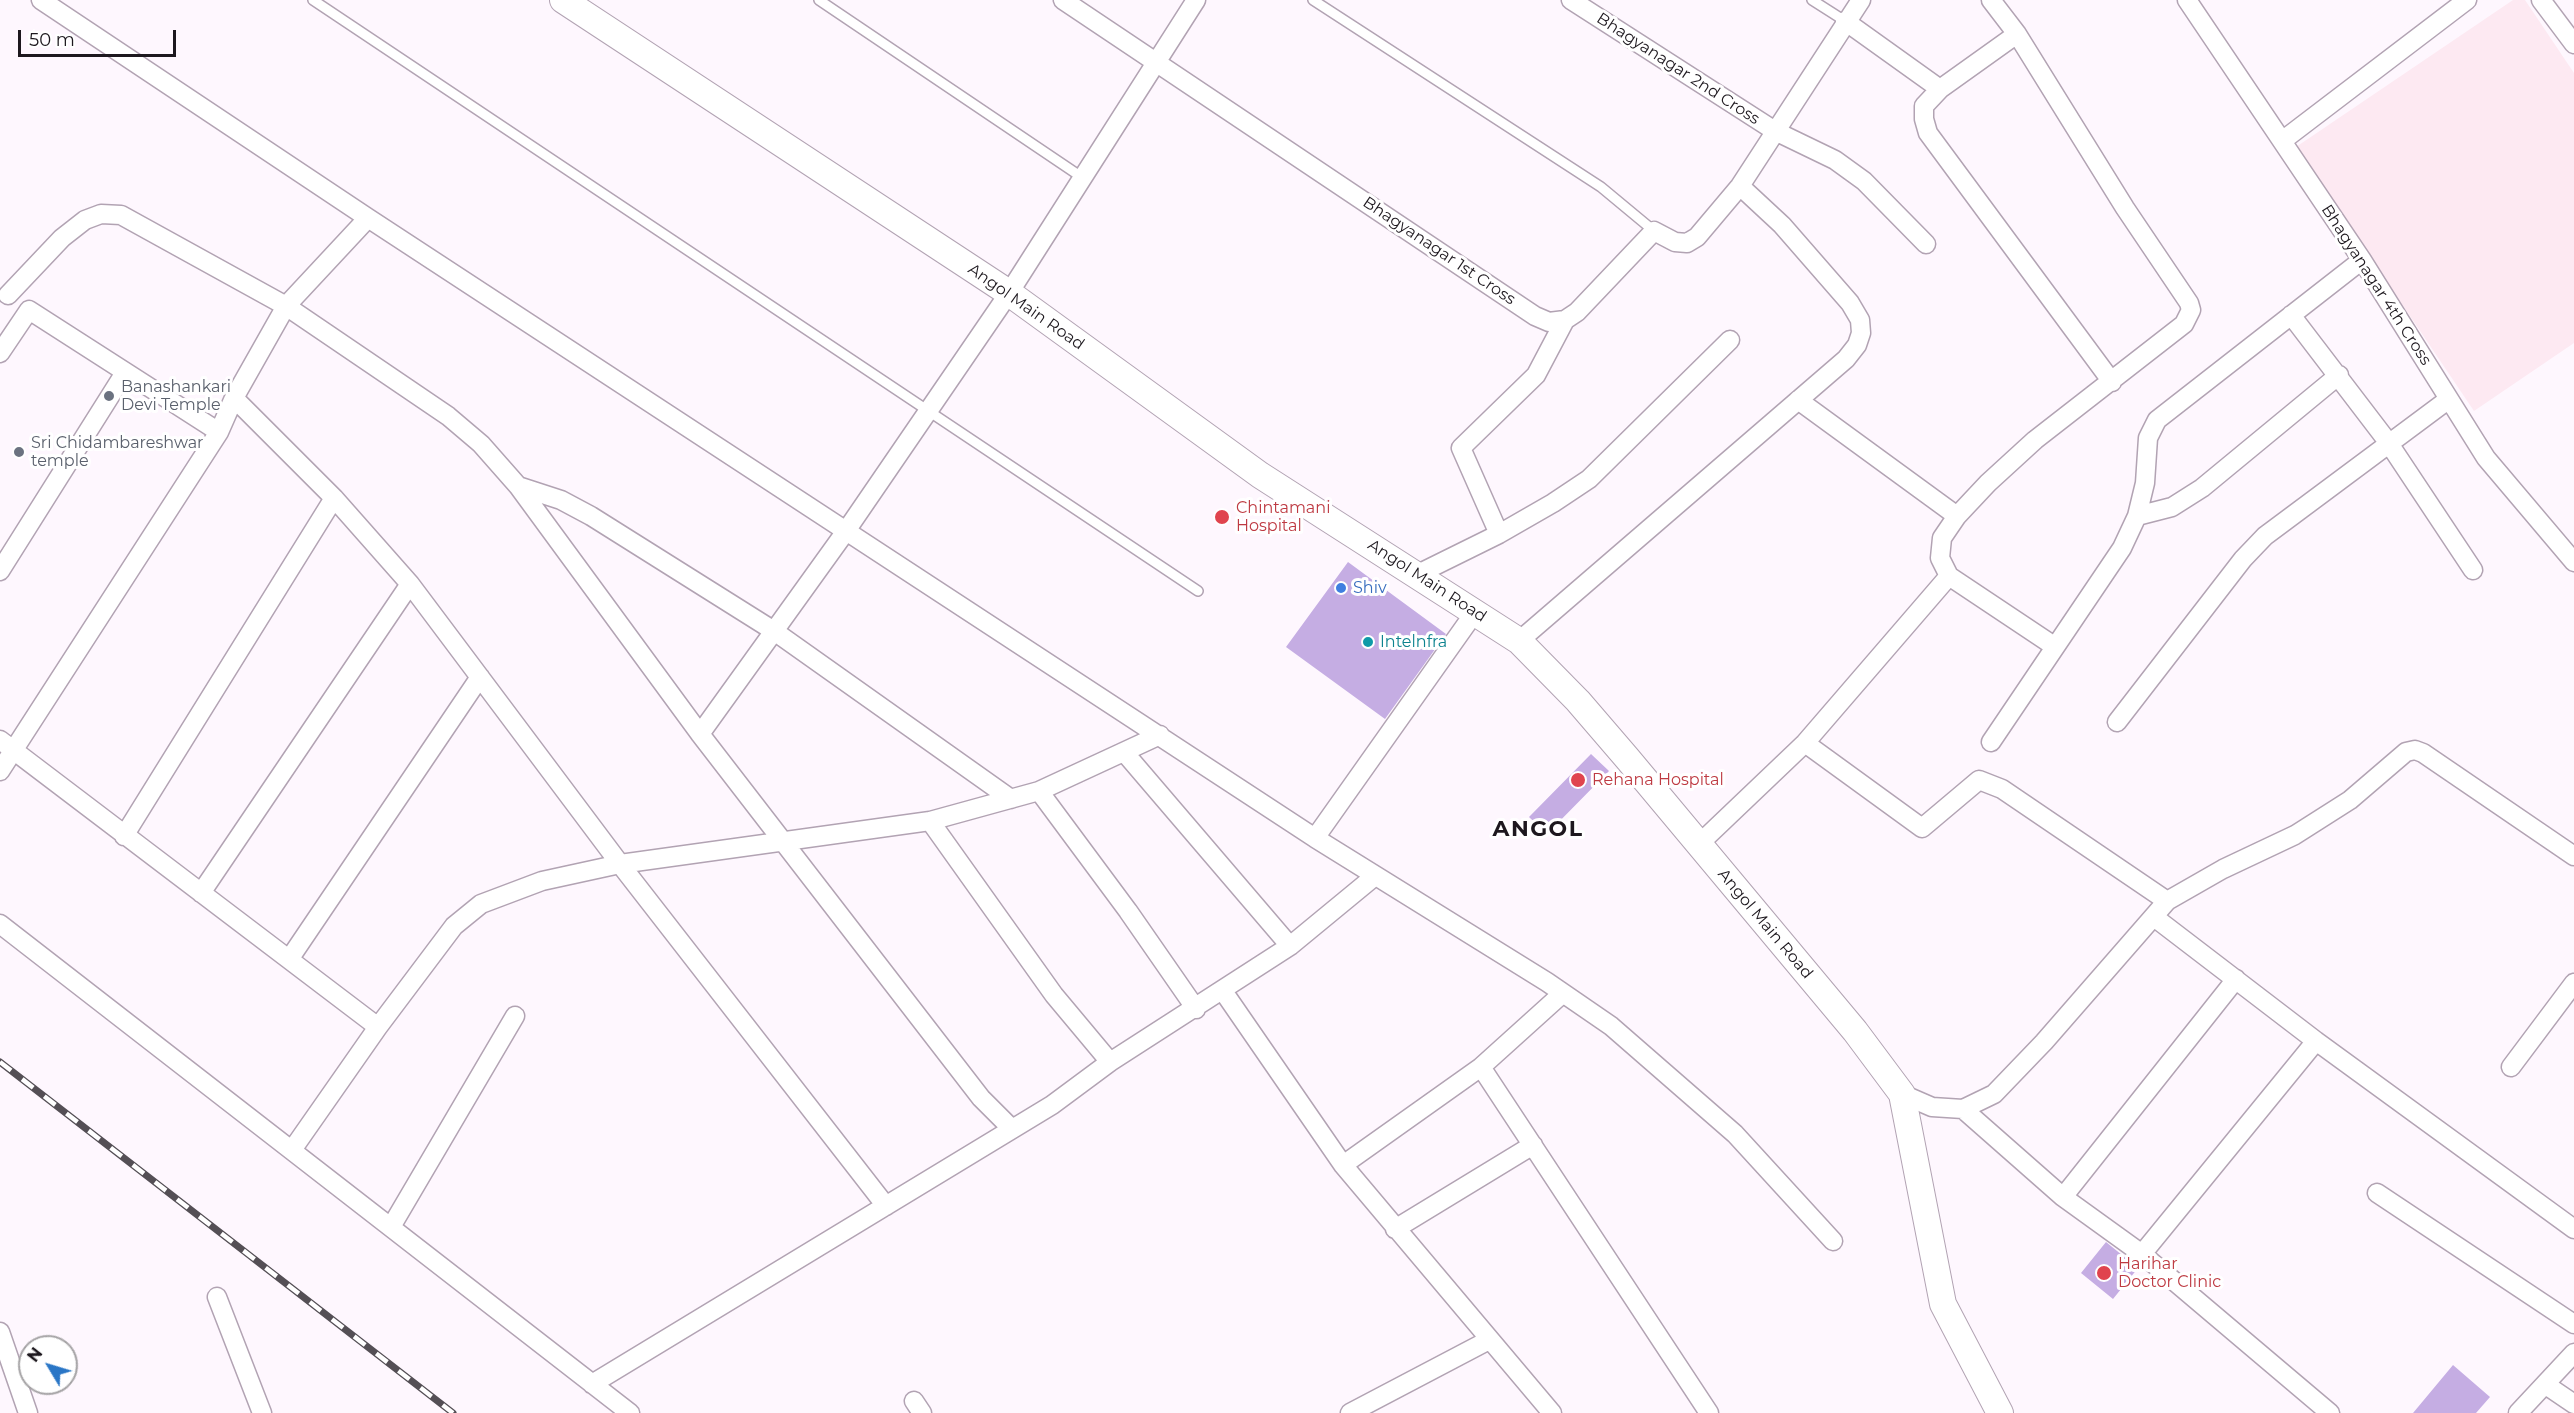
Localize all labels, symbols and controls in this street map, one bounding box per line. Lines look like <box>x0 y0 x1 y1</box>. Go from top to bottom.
street label: Bhagyanagar 2nd Cross <box>1593 9 1763 129</box>
scale bar <box>21 18 178 56</box>
text: 50 m <box>29 29 75 51</box>
street label: Bhagyanagar 1st Cross <box>1359 193 1519 309</box>
street label: Bhagyanagar 4th Cross <box>2317 201 2435 369</box>
street label: Angol Main Road <box>964 260 1088 354</box>
place label: Banashankari Devi Temple <box>121 377 231 415</box>
marker: Banashankari Devi Temple <box>102 389 116 403</box>
place label: Sri Chidambareshwar temple <box>31 433 204 471</box>
marker: Sri Chidambareshwar temple <box>12 445 26 459</box>
place label: Chintamani Hospital <box>1236 498 1330 536</box>
marker: Chintamani Hospital <box>1213 508 1231 526</box>
street label: Angol Main Road <box>1364 535 1490 627</box>
place label: Shiv <box>1353 578 1387 598</box>
marker: Shiv <box>1334 581 1348 595</box>
place label: Intelnfra <box>1380 632 1447 652</box>
marker: Intelnfra <box>1361 635 1375 649</box>
place label: Rehana Hospital <box>1592 770 1724 790</box>
marker: Rehana Hospital <box>1569 771 1587 789</box>
district label: ANGOL <box>1493 817 1583 843</box>
street label: Angol Main Road <box>1713 865 1817 983</box>
place label: Harihar Doctor Clinic <box>2118 1254 2221 1292</box>
marker: Harihar Doctor Clinic <box>2095 1264 2113 1282</box>
north arrow <box>18 1335 78 1395</box>
text: N <box>24 1344 46 1366</box>

